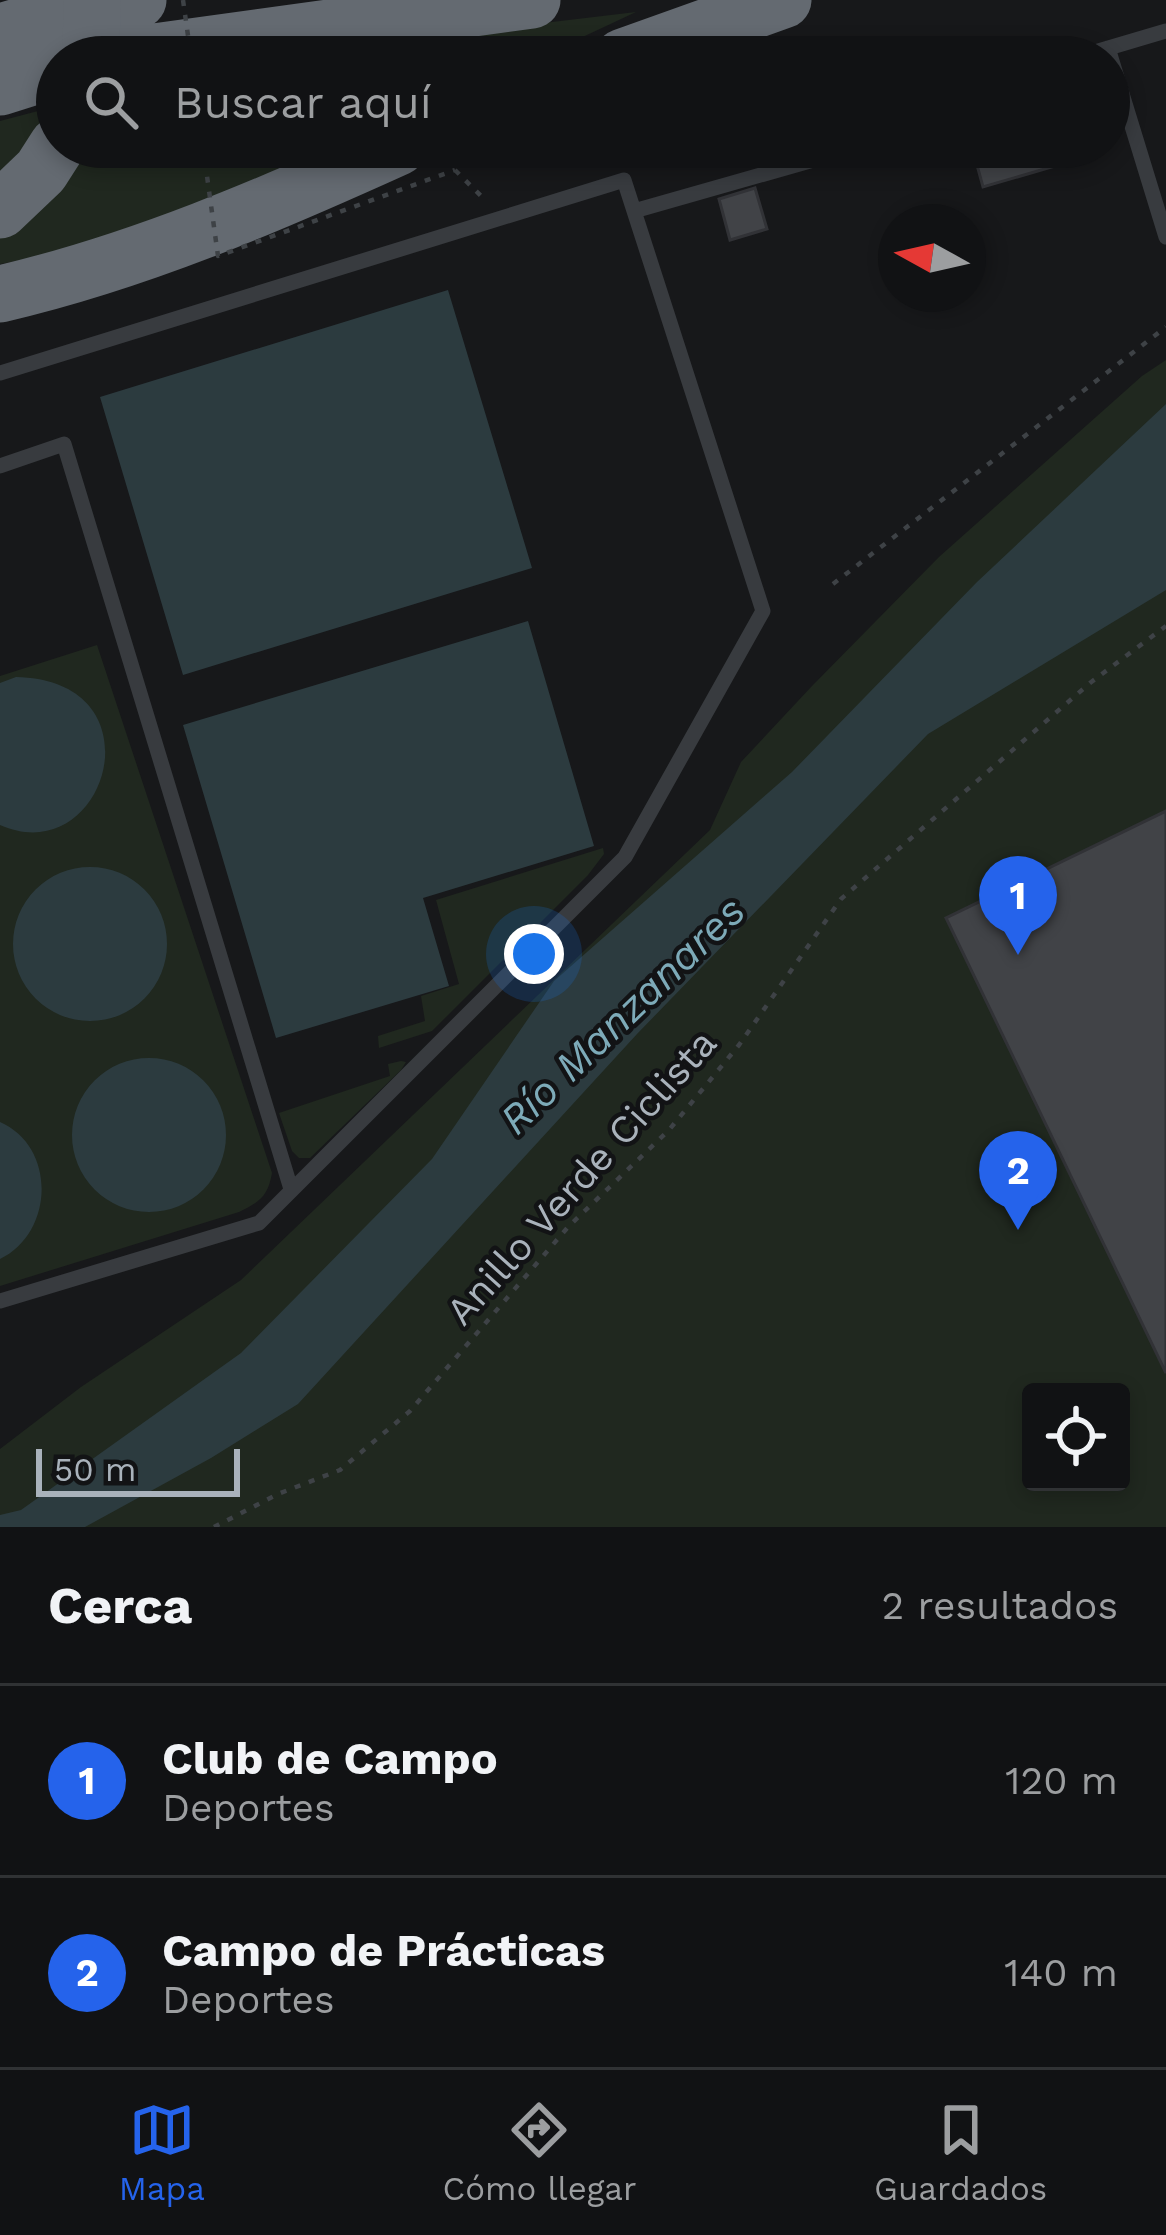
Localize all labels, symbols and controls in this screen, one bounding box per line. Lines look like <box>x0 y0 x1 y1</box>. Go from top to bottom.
search box <box>36 36 1130 168</box>
icon: search <box>78 69 144 135</box>
text: Buscar aquí <box>174 76 432 129</box>
north arrow <box>878 204 986 312</box>
pin: 1 <box>979 856 1057 955</box>
water label: Río Manzanares <box>490 886 754 1144</box>
your location <box>504 924 564 984</box>
street label: Anillo Verde Ciclista <box>437 1020 725 1334</box>
pin: 2 <box>979 1131 1057 1230</box>
map controls <box>1022 1383 1130 1491</box>
button: locate <box>1022 1383 1130 1491</box>
scale bar <box>36 1443 240 1496</box>
text: 50 m <box>54 1450 136 1489</box>
text: Cerca <box>48 1576 192 1635</box>
text: 2 resultados <box>882 1583 1118 1628</box>
text: Club de Campo <box>162 1732 498 1785</box>
text: 1 <box>79 1758 95 1803</box>
text: 120 m <box>1005 1758 1118 1803</box>
text: Deportes <box>162 1785 335 1830</box>
text: Campo de Prácticas <box>162 1924 605 1977</box>
text: 2 <box>75 1950 99 1995</box>
text: 140 m <box>1004 1950 1118 1995</box>
text: Deportes <box>162 1977 335 2022</box>
tab: Mapa <box>119 2097 205 2208</box>
tab: Cómo llegar <box>443 2097 636 2208</box>
tab: Guardados <box>874 2097 1047 2208</box>

